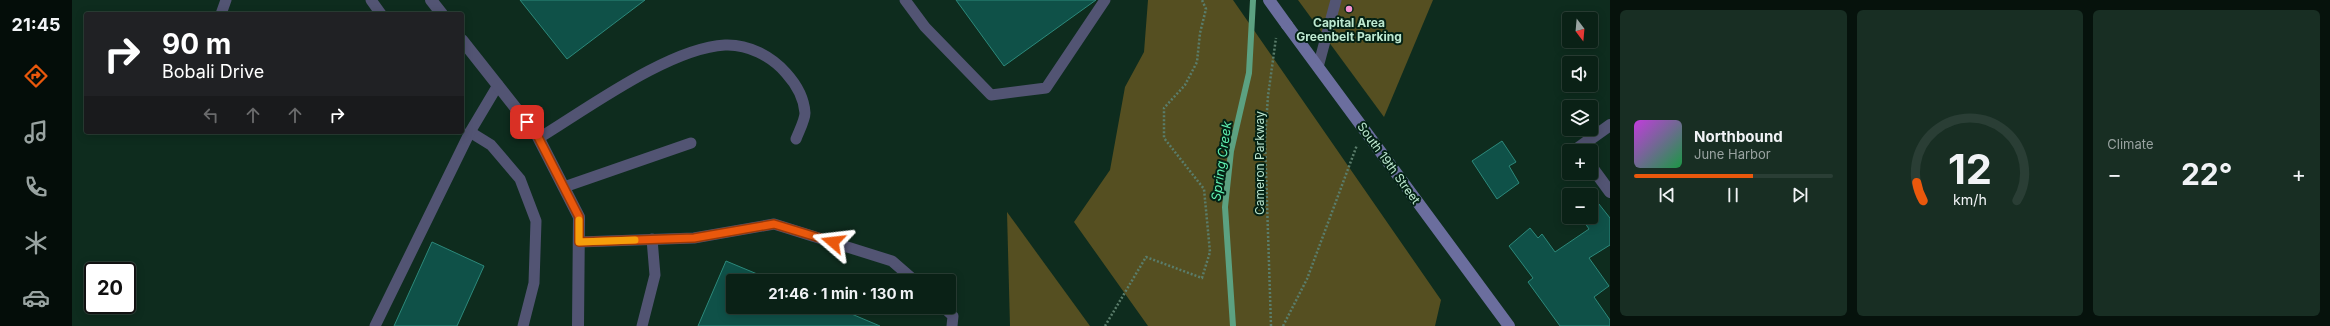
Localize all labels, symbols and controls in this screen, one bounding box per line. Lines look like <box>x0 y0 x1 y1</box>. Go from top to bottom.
marker: Capital Area Greenbelt Parking <box>1344 4 1354 14</box>
north arrow <box>1562 12 1598 48</box>
map controls <box>1562 12 1598 224</box>
text: 21:45 <box>12 14 60 35</box>
place label: Capital Area Greenbelt Parking <box>1296 15 1402 44</box>
text: 90 m <box>162 27 231 61</box>
icon: right <box>96 28 148 80</box>
button: sound <box>1562 56 1598 92</box>
text: Bobali Drive <box>162 61 264 82</box>
icon: directions <box>22 62 50 90</box>
button: layers <box>1562 100 1598 136</box>
icon: left <box>200 104 222 126</box>
icon: ahead <box>242 104 264 126</box>
icon: ahead <box>284 104 306 126</box>
icon: right <box>326 104 348 126</box>
pin <box>510 105 544 139</box>
icon: arrive <box>516 111 538 133</box>
street label: Cameron Parkway <box>1252 111 1267 215</box>
icon: music <box>22 118 50 146</box>
water label: Spring Creek <box>1208 119 1235 202</box>
street label: South 19th Street <box>1354 119 1424 207</box>
text: Northbound <box>1694 127 1783 146</box>
text: Climate <box>2107 136 2154 152</box>
button: + <box>1562 144 1598 180</box>
text: 12 <box>1948 144 1992 194</box>
text: June Harbor <box>1694 146 1771 162</box>
text: 22° <box>2181 156 2232 192</box>
text: − <box>2107 161 2122 187</box>
text: + <box>2291 161 2306 187</box>
icon: phone <box>22 173 50 201</box>
icon: previous <box>1656 184 1678 206</box>
icon: pause <box>1722 184 1744 206</box>
icon: next <box>1789 184 1811 206</box>
button: − <box>1562 188 1598 224</box>
text: km/h <box>1953 191 1987 208</box>
position arrow <box>812 221 854 263</box>
icon: climate <box>22 229 50 257</box>
speed limit sign: 20 <box>84 262 136 314</box>
icon: car <box>22 284 50 312</box>
text: 21:46 · 1 min · 130 m <box>768 284 914 303</box>

